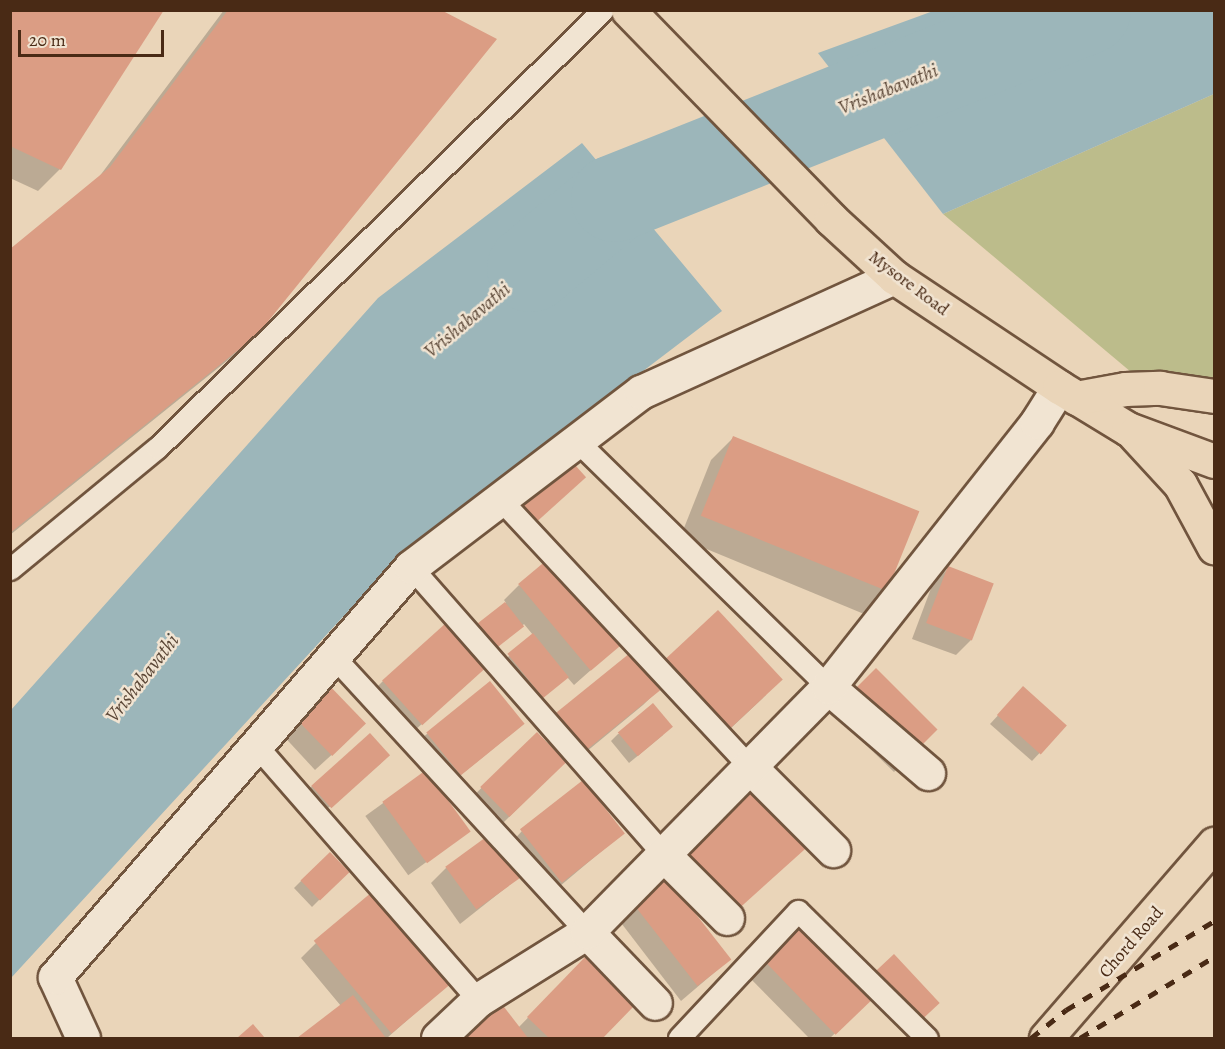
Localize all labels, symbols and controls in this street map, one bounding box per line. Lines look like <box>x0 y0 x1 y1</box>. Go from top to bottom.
scale bar <box>21 18 166 56</box>
text: 20 m <box>29 28 66 52</box>
water label: Vrishabavathi <box>835 58 941 120</box>
street label: Mysore Road <box>865 246 953 320</box>
water label: Vrishabavathi <box>419 277 515 363</box>
water label: Vrishabavathi <box>100 629 184 727</box>
street label: Chord Road <box>1094 902 1168 982</box>

